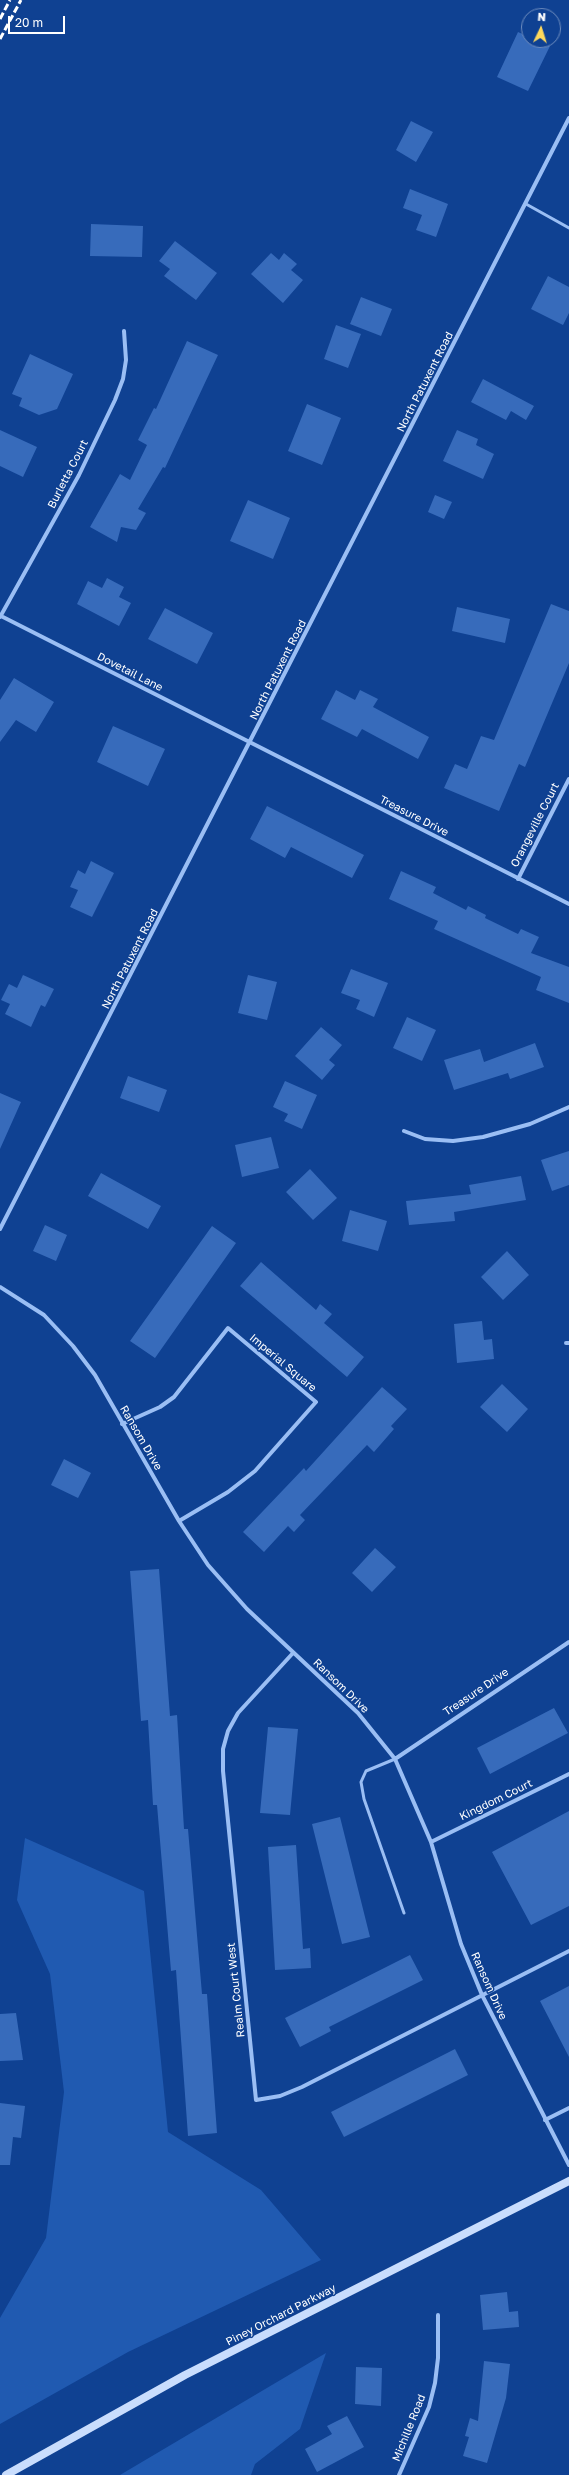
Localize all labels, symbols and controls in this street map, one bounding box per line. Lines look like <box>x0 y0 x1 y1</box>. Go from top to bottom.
scale bar <box>10 8 67 34</box>
north arrow <box>521 8 561 48</box>
text: N <box>537 10 546 23</box>
text: 20 m <box>15 15 43 30</box>
street label: North Patuxent Road <box>394 330 456 434</box>
street label: Burletta Court <box>45 437 91 511</box>
street label: North Patuxent Road <box>247 618 309 722</box>
street label: Dovetail Lane <box>95 650 165 694</box>
street label: Orangeville Court <box>508 781 562 869</box>
street label: Treasure Drive <box>377 793 451 839</box>
street label: North Patuxent Road <box>99 907 161 1011</box>
street label: Imperial Square <box>247 1331 319 1395</box>
street label: Ransom Drive <box>117 1403 165 1473</box>
street label: Ransom Drive <box>310 1656 372 1716</box>
street label: Treasure Drive <box>441 1665 511 1719</box>
street label: Kingdom Court <box>457 1777 535 1823</box>
street label: Realm Court West <box>224 1942 248 2038</box>
street label: Ransom Drive <box>468 1950 510 2022</box>
street label: Piney Orchard Parkway <box>224 2281 338 2349</box>
street label: Michille Road <box>390 2393 428 2463</box>

